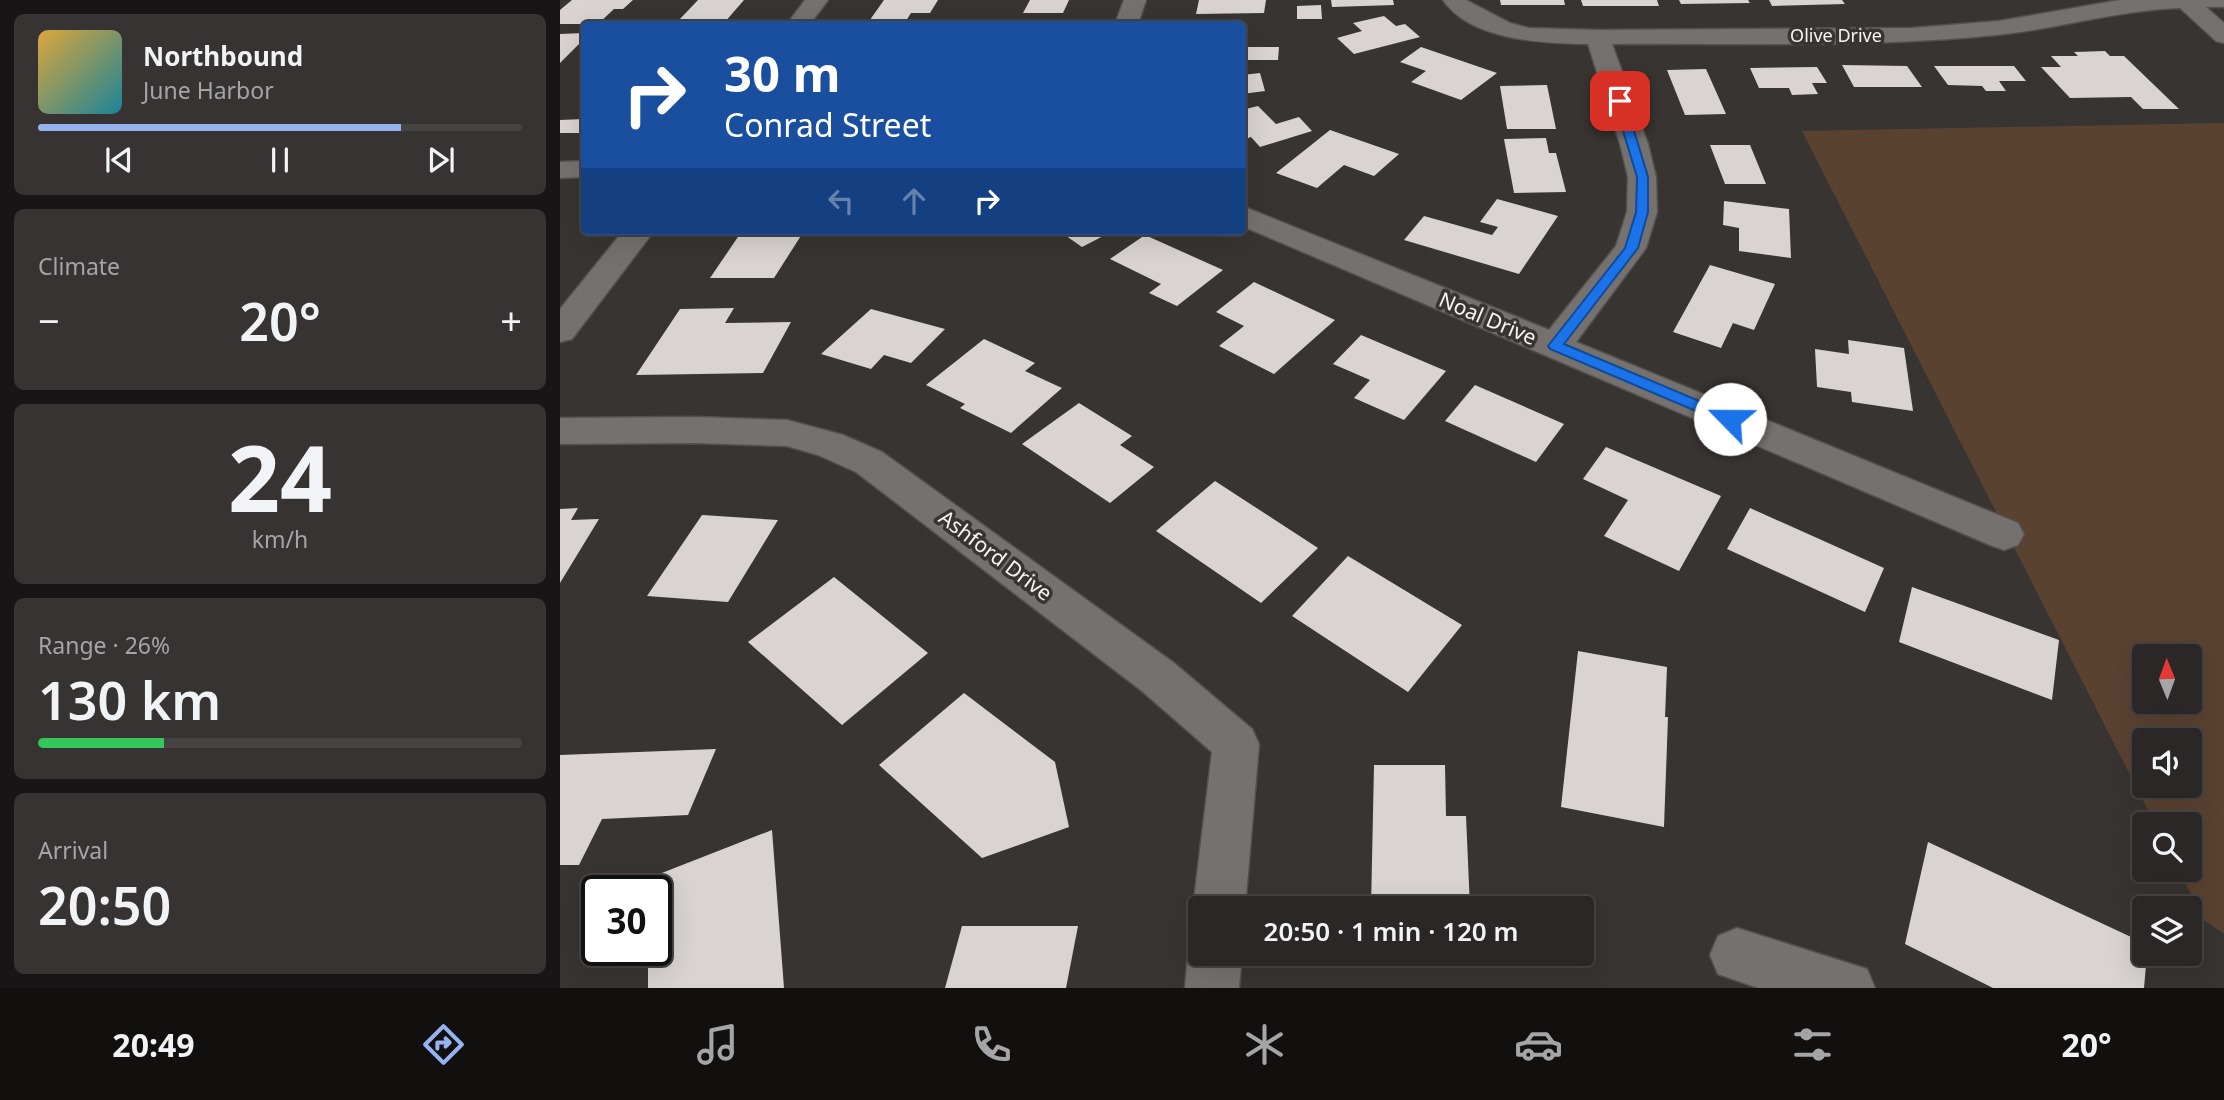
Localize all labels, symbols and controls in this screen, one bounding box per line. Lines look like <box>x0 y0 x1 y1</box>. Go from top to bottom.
street label: Olive Drive <box>1790 23 1882 47</box>
text: Northbound <box>143 38 303 74</box>
text: 30 m <box>724 40 841 106</box>
icon: right <box>609 49 700 140</box>
pin <box>1590 71 1650 131</box>
text: June Harbor <box>143 74 274 106</box>
icon: arrive <box>1601 82 1639 120</box>
text: Conrad Street <box>724 103 931 146</box>
icon: previous <box>100 141 138 179</box>
icon: pause <box>261 141 299 179</box>
icon: next <box>422 141 460 179</box>
icon: left <box>822 182 860 220</box>
icon: ahead <box>895 182 933 220</box>
icon: right <box>968 182 1006 220</box>
text: Climate <box>38 250 120 282</box>
text: 20° <box>239 285 321 356</box>
street label: Noal Drive <box>1435 285 1541 351</box>
text: − <box>38 294 60 346</box>
text: + <box>500 294 522 346</box>
position arrow <box>1693 382 1767 456</box>
text: 24 <box>228 415 332 539</box>
street label: Ashford Drive <box>934 503 1058 607</box>
text: km/h <box>252 523 308 555</box>
text: Range · 26% <box>38 629 170 661</box>
north arrow <box>2132 644 2202 714</box>
map controls <box>2132 644 2202 966</box>
text: 130 km <box>38 664 221 735</box>
button: sound <box>2132 728 2202 798</box>
button: search <box>2132 812 2202 882</box>
text: Arrival <box>38 834 108 866</box>
text: 20:50 <box>38 869 171 940</box>
speed limit sign: 30 <box>581 875 672 966</box>
button: layers <box>2132 896 2202 966</box>
text: 20:50 · 1 min · 120 m <box>1264 913 1518 949</box>
icon: directions <box>419 1020 468 1069</box>
icon: music <box>693 1020 742 1069</box>
icon: phone <box>967 1020 1016 1069</box>
icon: climate <box>1240 1020 1289 1069</box>
icon: car <box>1514 1020 1563 1069</box>
icon: filters <box>1788 1020 1837 1069</box>
text: 20:49 <box>112 1023 195 1066</box>
text: 20° <box>2061 1023 2112 1066</box>

